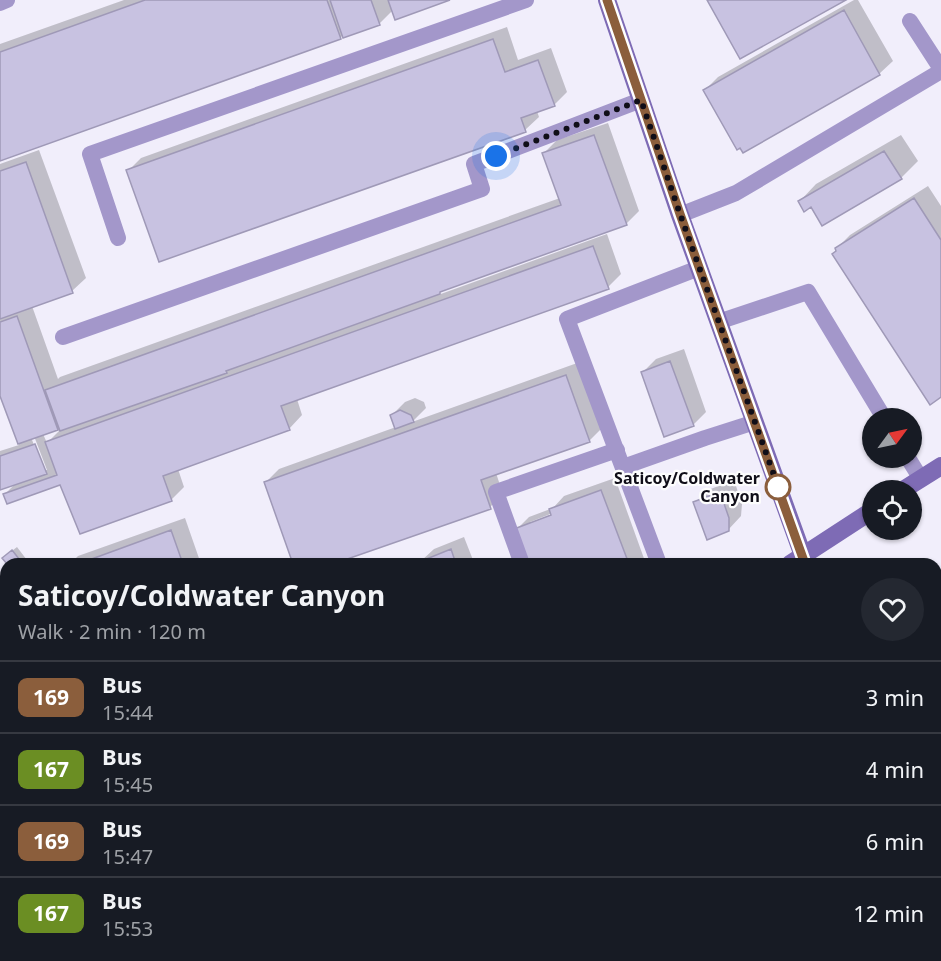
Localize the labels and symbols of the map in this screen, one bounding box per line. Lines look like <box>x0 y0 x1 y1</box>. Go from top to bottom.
your location <box>481 141 511 171</box>
north arrow <box>862 408 922 468</box>
place label: Saticoy/Coldwater Canyon <box>614 467 760 507</box>
marker: Saticoy/Coldwater Canyon <box>765 474 791 500</box>

